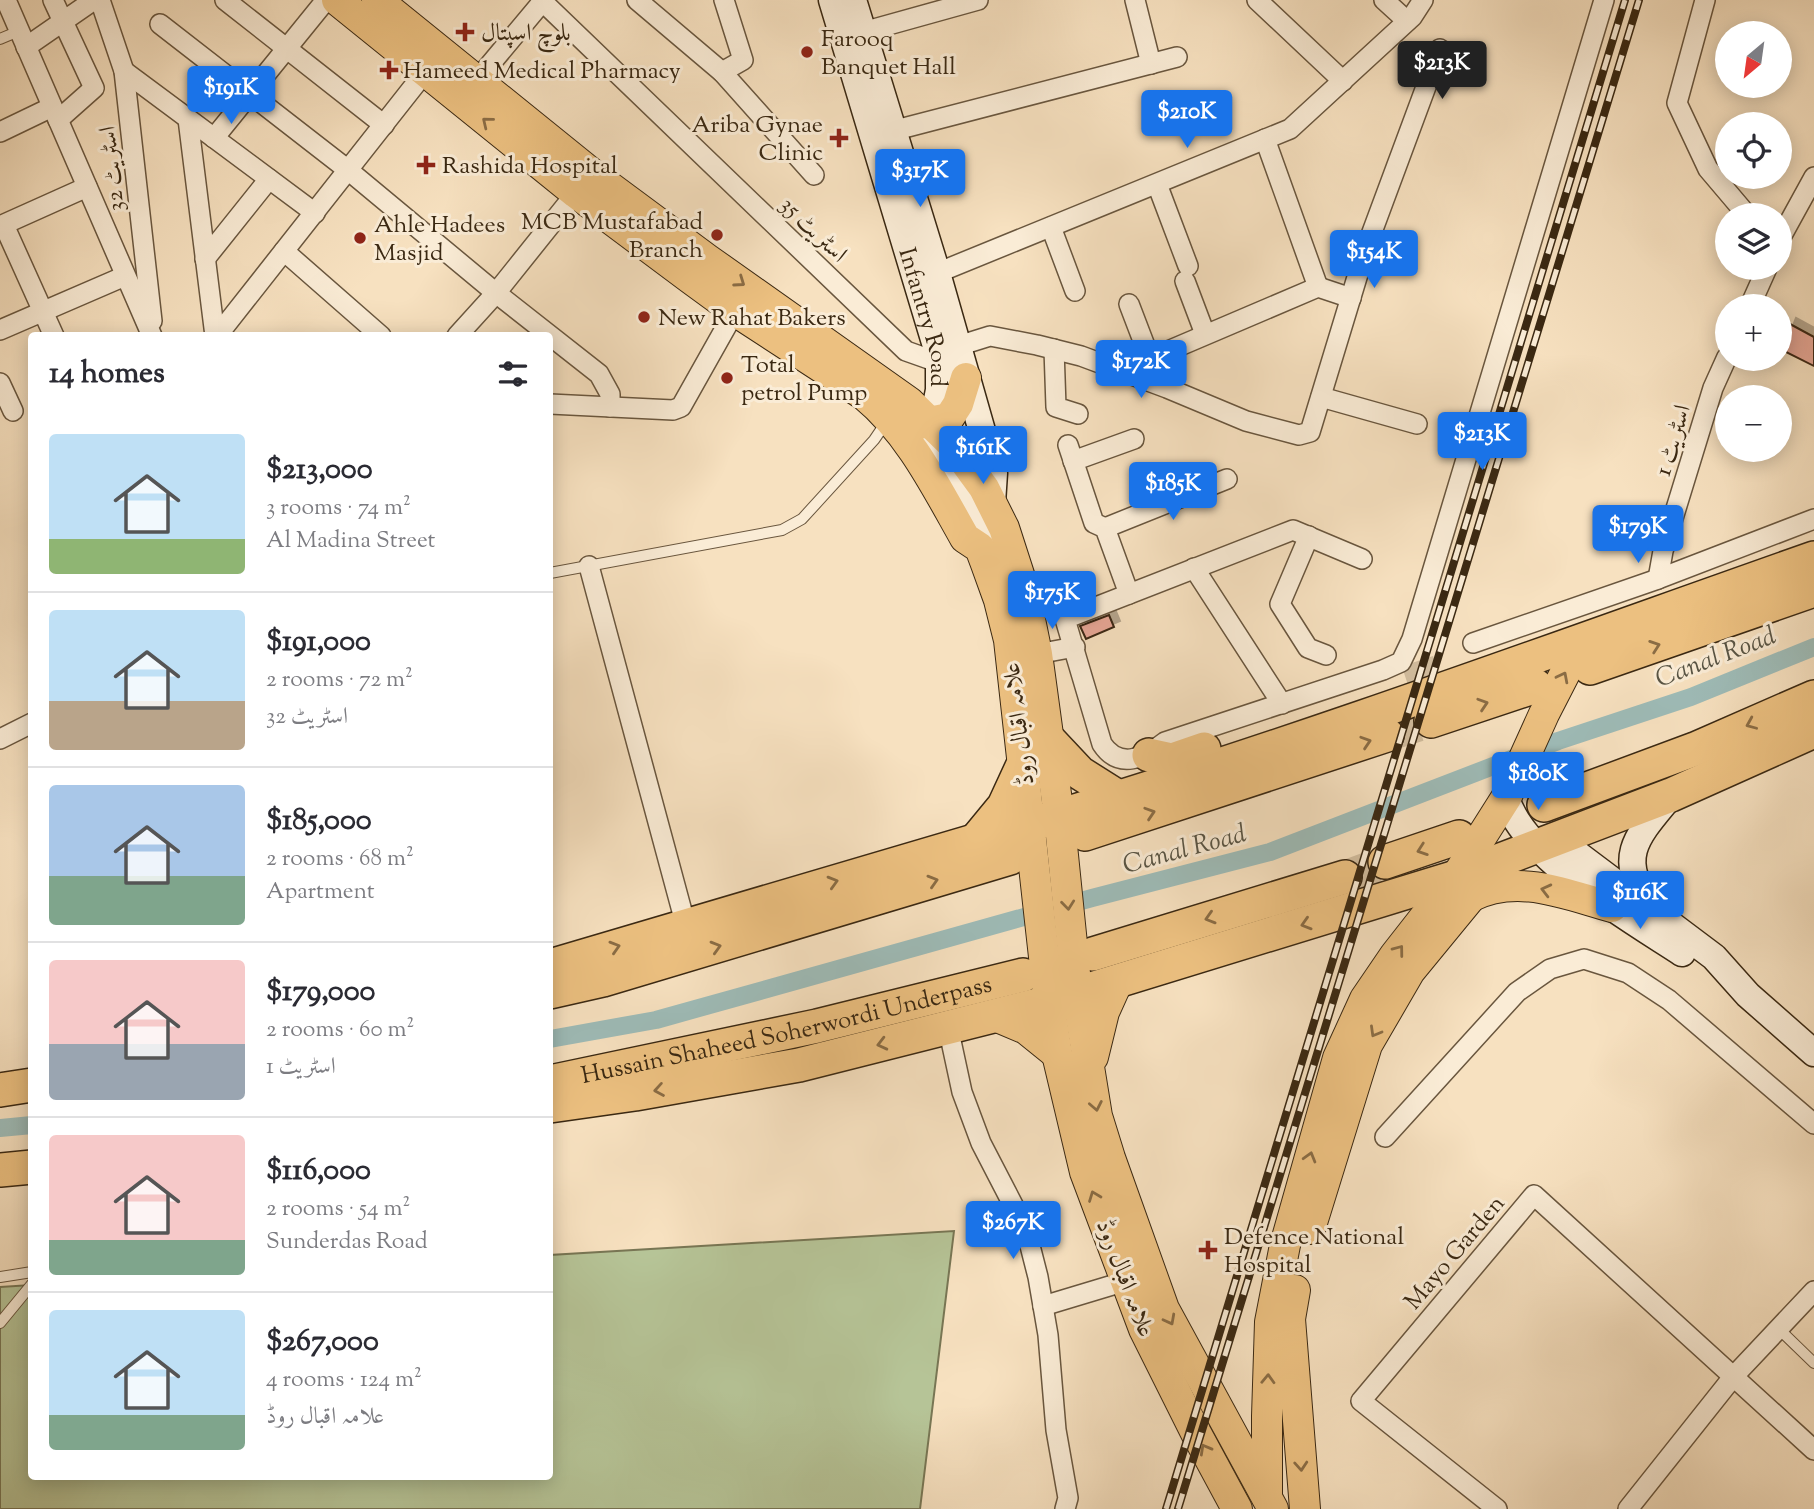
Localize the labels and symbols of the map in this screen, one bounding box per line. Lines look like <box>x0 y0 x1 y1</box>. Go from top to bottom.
place label: بلوچ اسپتال <box>481 17 571 53</box>
north arrow <box>1715 21 1792 98</box>
marker: بلوچ اسپتال <box>455 22 475 42</box>
place label: Farooq Banquet Hall <box>821 23 956 85</box>
pin: $213K <box>1393 42 1491 101</box>
marker: Farooq Banquet Hall <box>799 44 815 60</box>
place label: Hameed Medical Pharmacy <box>403 55 681 89</box>
marker: Hameed Medical Pharmacy <box>381 62 397 78</box>
pin: $191K <box>182 66 280 126</box>
pin: $210K <box>1138 90 1236 150</box>
place label: Ariba Gynae Clinic <box>691 109 823 171</box>
one-way arrow <box>483 118 496 130</box>
street label: اسٹریٹ 32 <box>92 124 134 213</box>
marker: Ariba Gynae Clinic <box>829 128 849 148</box>
place label: Rashida Hospital <box>442 150 618 184</box>
pin: $317K <box>871 150 969 209</box>
marker: Rashida Hospital <box>416 155 436 175</box>
street label: اسٹریٹ 35 <box>771 190 854 271</box>
place label: MCB Mustafabad Branch <box>521 206 703 268</box>
place label: Ahle Hadees Masjid <box>374 209 505 271</box>
marker: MCB Mustafabad Branch <box>709 227 725 243</box>
marker: Ahle Hadees Masjid <box>352 230 368 246</box>
pin: $154K <box>1325 230 1423 290</box>
street label: Infantry Road <box>888 244 954 388</box>
one-way arrow <box>732 274 745 286</box>
place label: New Rahat Bakers <box>658 302 846 336</box>
marker: New Rahat Bakers <box>636 309 652 325</box>
pin: $172K <box>1092 340 1190 400</box>
place label: Total petrol Pump <box>741 349 867 411</box>
marker: Total petrol Pump <box>719 370 735 386</box>
street label: اسٹریٹ 1 <box>1647 401 1701 480</box>
pin: $213K <box>1433 412 1531 472</box>
pin: $161K <box>934 426 1032 486</box>
pin: $185K <box>1124 462 1222 522</box>
pin: $179K <box>1589 505 1687 565</box>
pin: $175K <box>1003 572 1101 631</box>
water label: Canal Road <box>1650 618 1782 698</box>
one-way arrow <box>1648 640 1660 654</box>
street label: علامہ اقبال روڈ <box>996 660 1044 787</box>
one-way arrow <box>1555 672 1569 684</box>
one-way arrow <box>1477 698 1489 712</box>
one-way arrow <box>1746 716 1758 730</box>
one-way arrow <box>1360 736 1372 750</box>
pin: $180K <box>1489 752 1587 812</box>
one-way arrow <box>1143 807 1156 821</box>
water label: Canal Road <box>1119 816 1251 885</box>
one-way arrow <box>1416 842 1429 856</box>
pin: $116K <box>1591 872 1689 931</box>
one-way arrow <box>927 874 939 889</box>
one-way arrow <box>827 876 839 891</box>
one-way arrow <box>1540 884 1552 898</box>
one-way arrow <box>1061 899 1076 911</box>
one-way arrow <box>1204 910 1216 925</box>
one-way arrow <box>1301 915 1313 930</box>
one-way arrow <box>609 940 621 955</box>
one-way arrow <box>709 940 721 955</box>
one-way arrow <box>1391 945 1404 958</box>
street label: Hussain Shaheed Soherwordi Underpass <box>578 968 995 1094</box>
one-way arrow <box>1370 1024 1383 1037</box>
one-way arrow <box>876 1036 888 1050</box>
one-way arrow <box>653 1082 665 1097</box>
one-way arrow <box>1087 1100 1102 1112</box>
one-way arrow <box>1301 1151 1316 1163</box>
street label: Mayo Garden <box>1397 1189 1514 1318</box>
one-way arrow <box>1088 1191 1102 1203</box>
pin: $267K <box>964 1202 1062 1261</box>
street label: علامہ اقبال روڈ <box>1086 1215 1162 1342</box>
place label: Defence National Hospital <box>1224 1221 1404 1283</box>
marker: Defence National Hospital <box>1198 1240 1218 1260</box>
one-way arrow <box>1162 1313 1175 1326</box>
one-way arrow <box>1261 1374 1276 1385</box>
one-way arrow <box>1200 1444 1213 1456</box>
one-way arrow <box>1293 1461 1308 1472</box>

